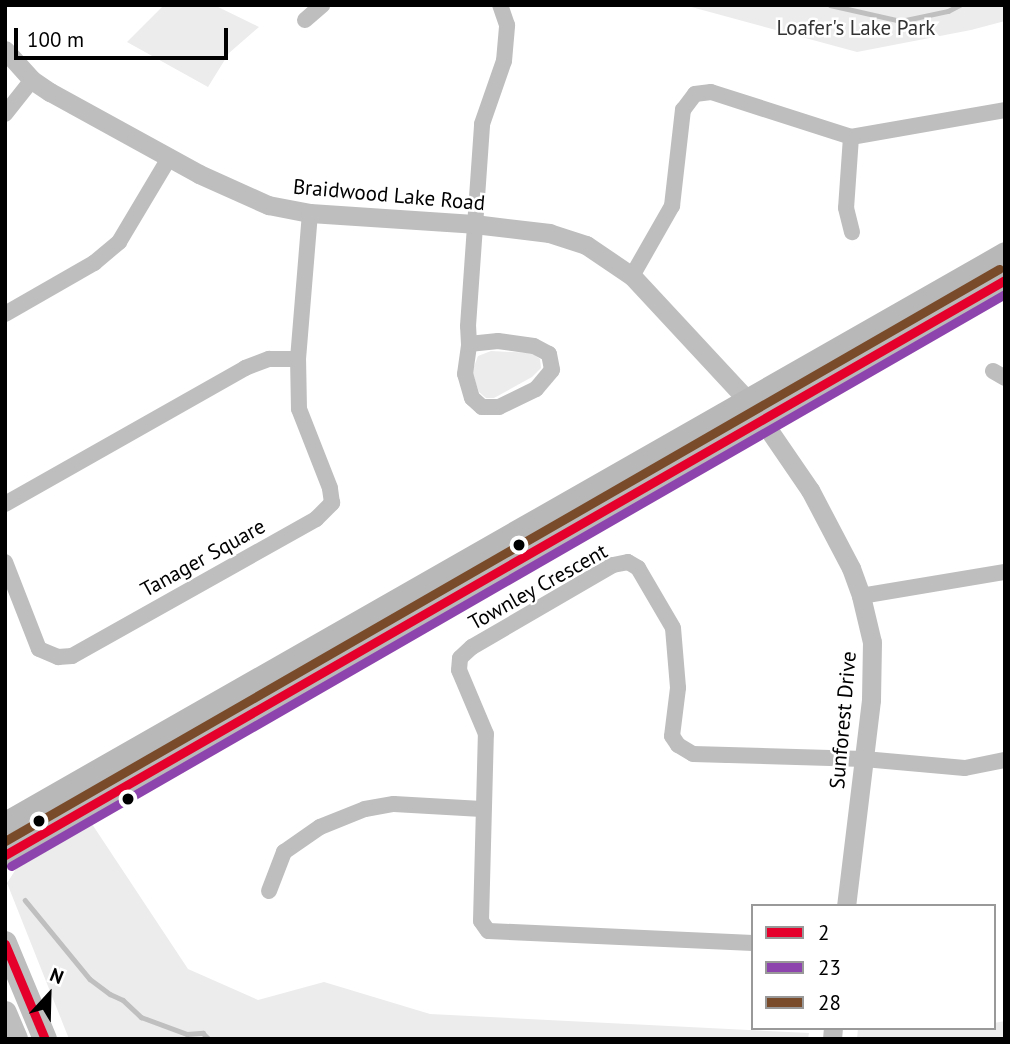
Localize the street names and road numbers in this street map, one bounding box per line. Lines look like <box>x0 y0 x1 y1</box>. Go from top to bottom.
street label: Braidwood Lake Road <box>292 174 486 216</box>
street label: Tanager Square <box>136 513 270 603</box>
street label: Townley Crescent <box>464 538 612 636</box>
street label: Sunforest Drive <box>824 650 862 790</box>

